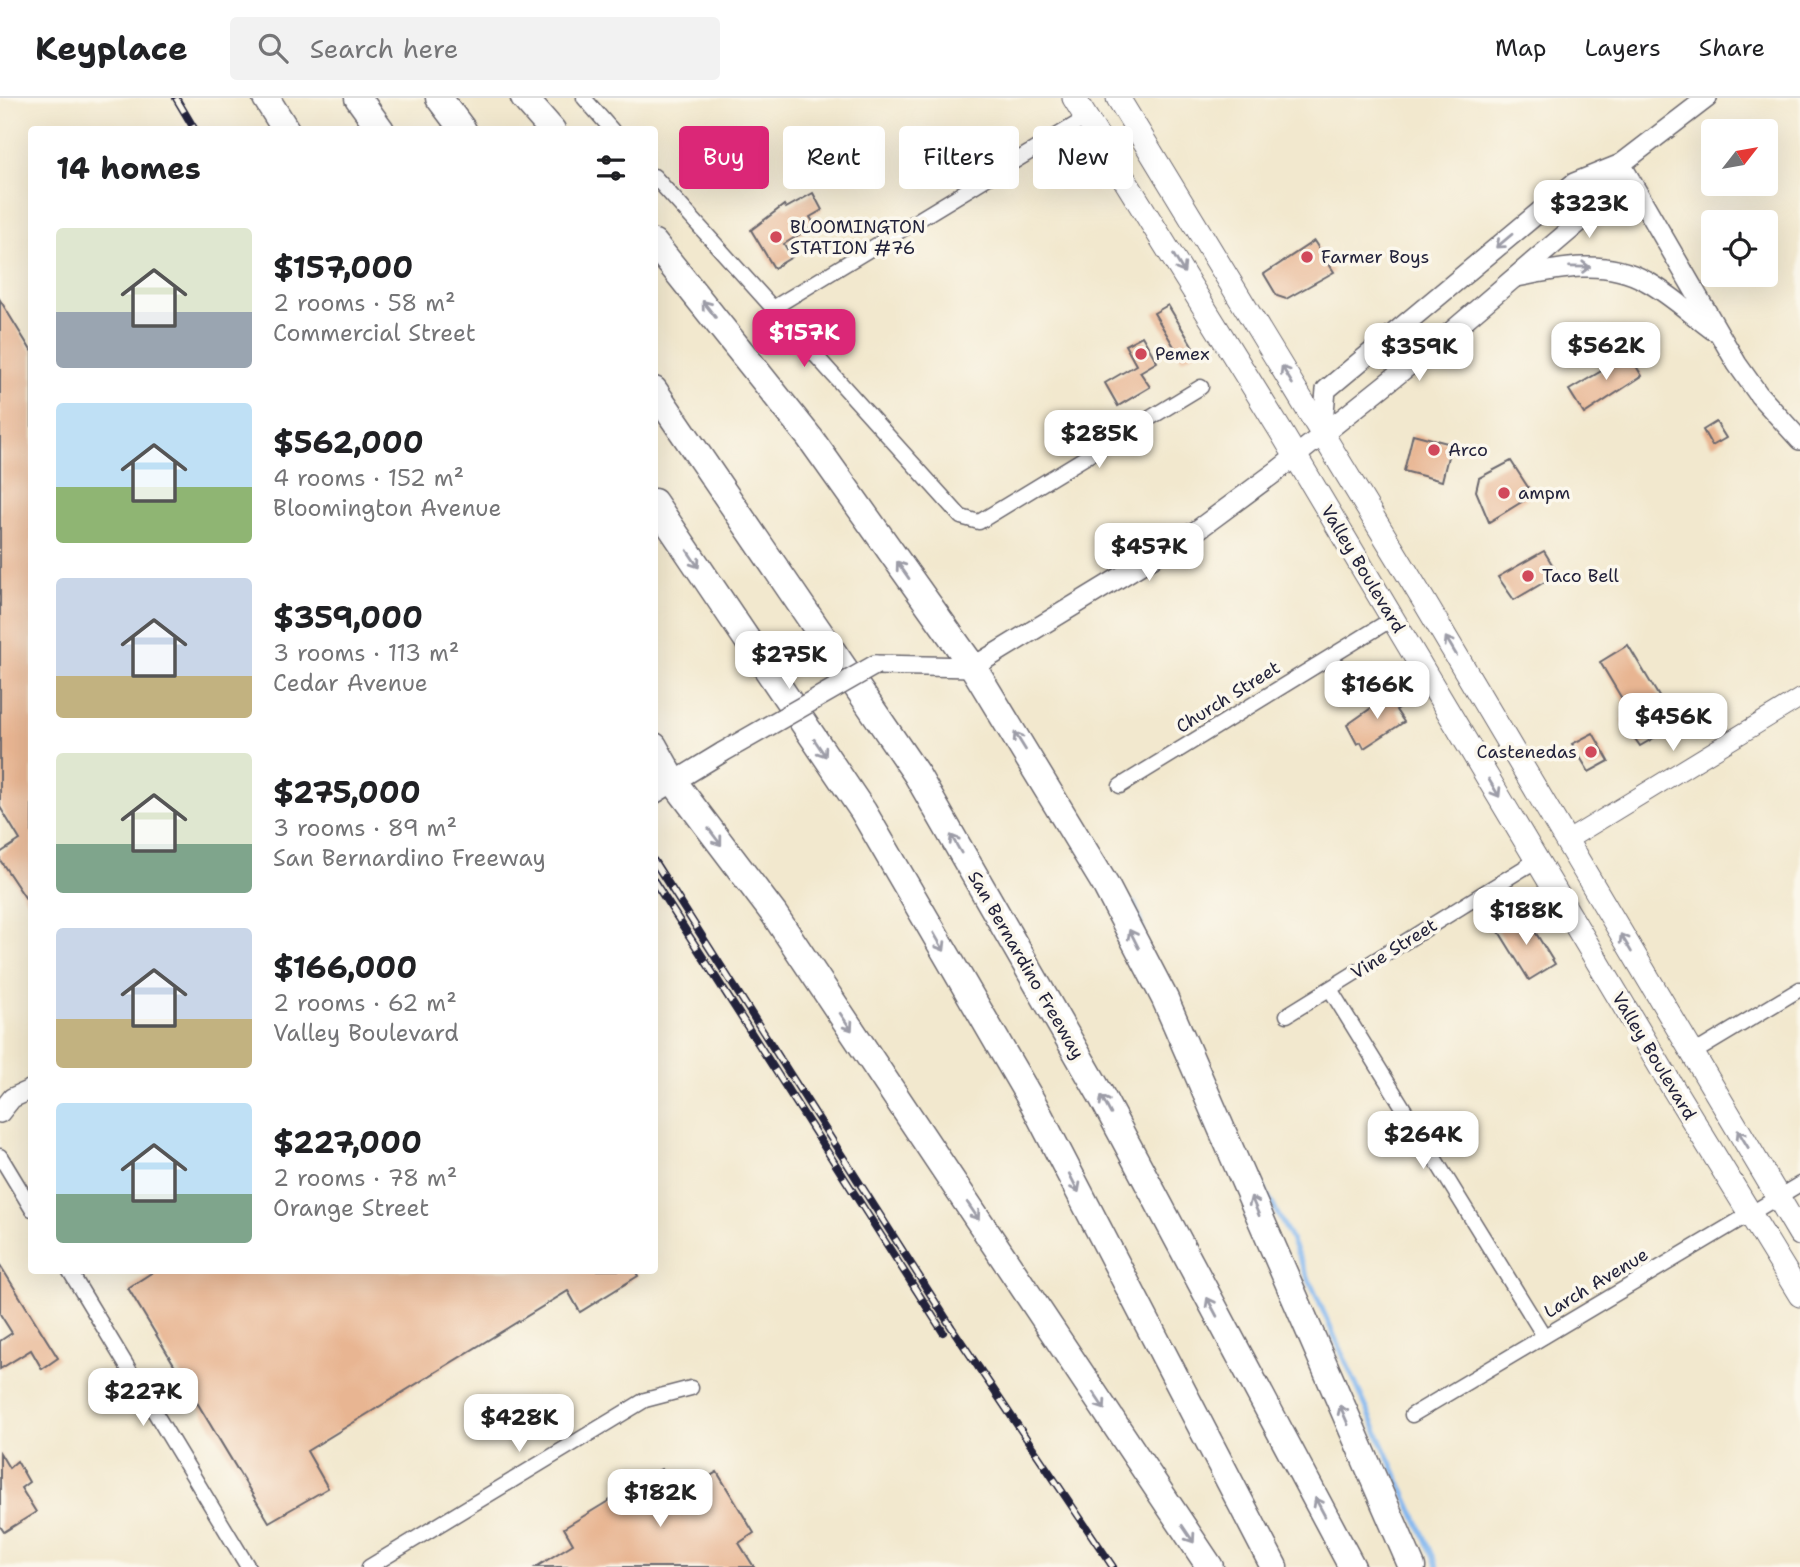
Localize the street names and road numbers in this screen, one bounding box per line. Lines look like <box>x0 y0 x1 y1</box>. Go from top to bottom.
street label: Valley Boulevard <box>1315 501 1411 637</box>
street label: Church Street <box>1171 655 1285 739</box>
street label: San Bernardino Freeway <box>962 867 1090 1063</box>
street label: Vine Street <box>1346 913 1442 985</box>
street label: Valley Boulevard <box>1606 988 1702 1124</box>
street label: Larch Avenue <box>1539 1242 1653 1324</box>

